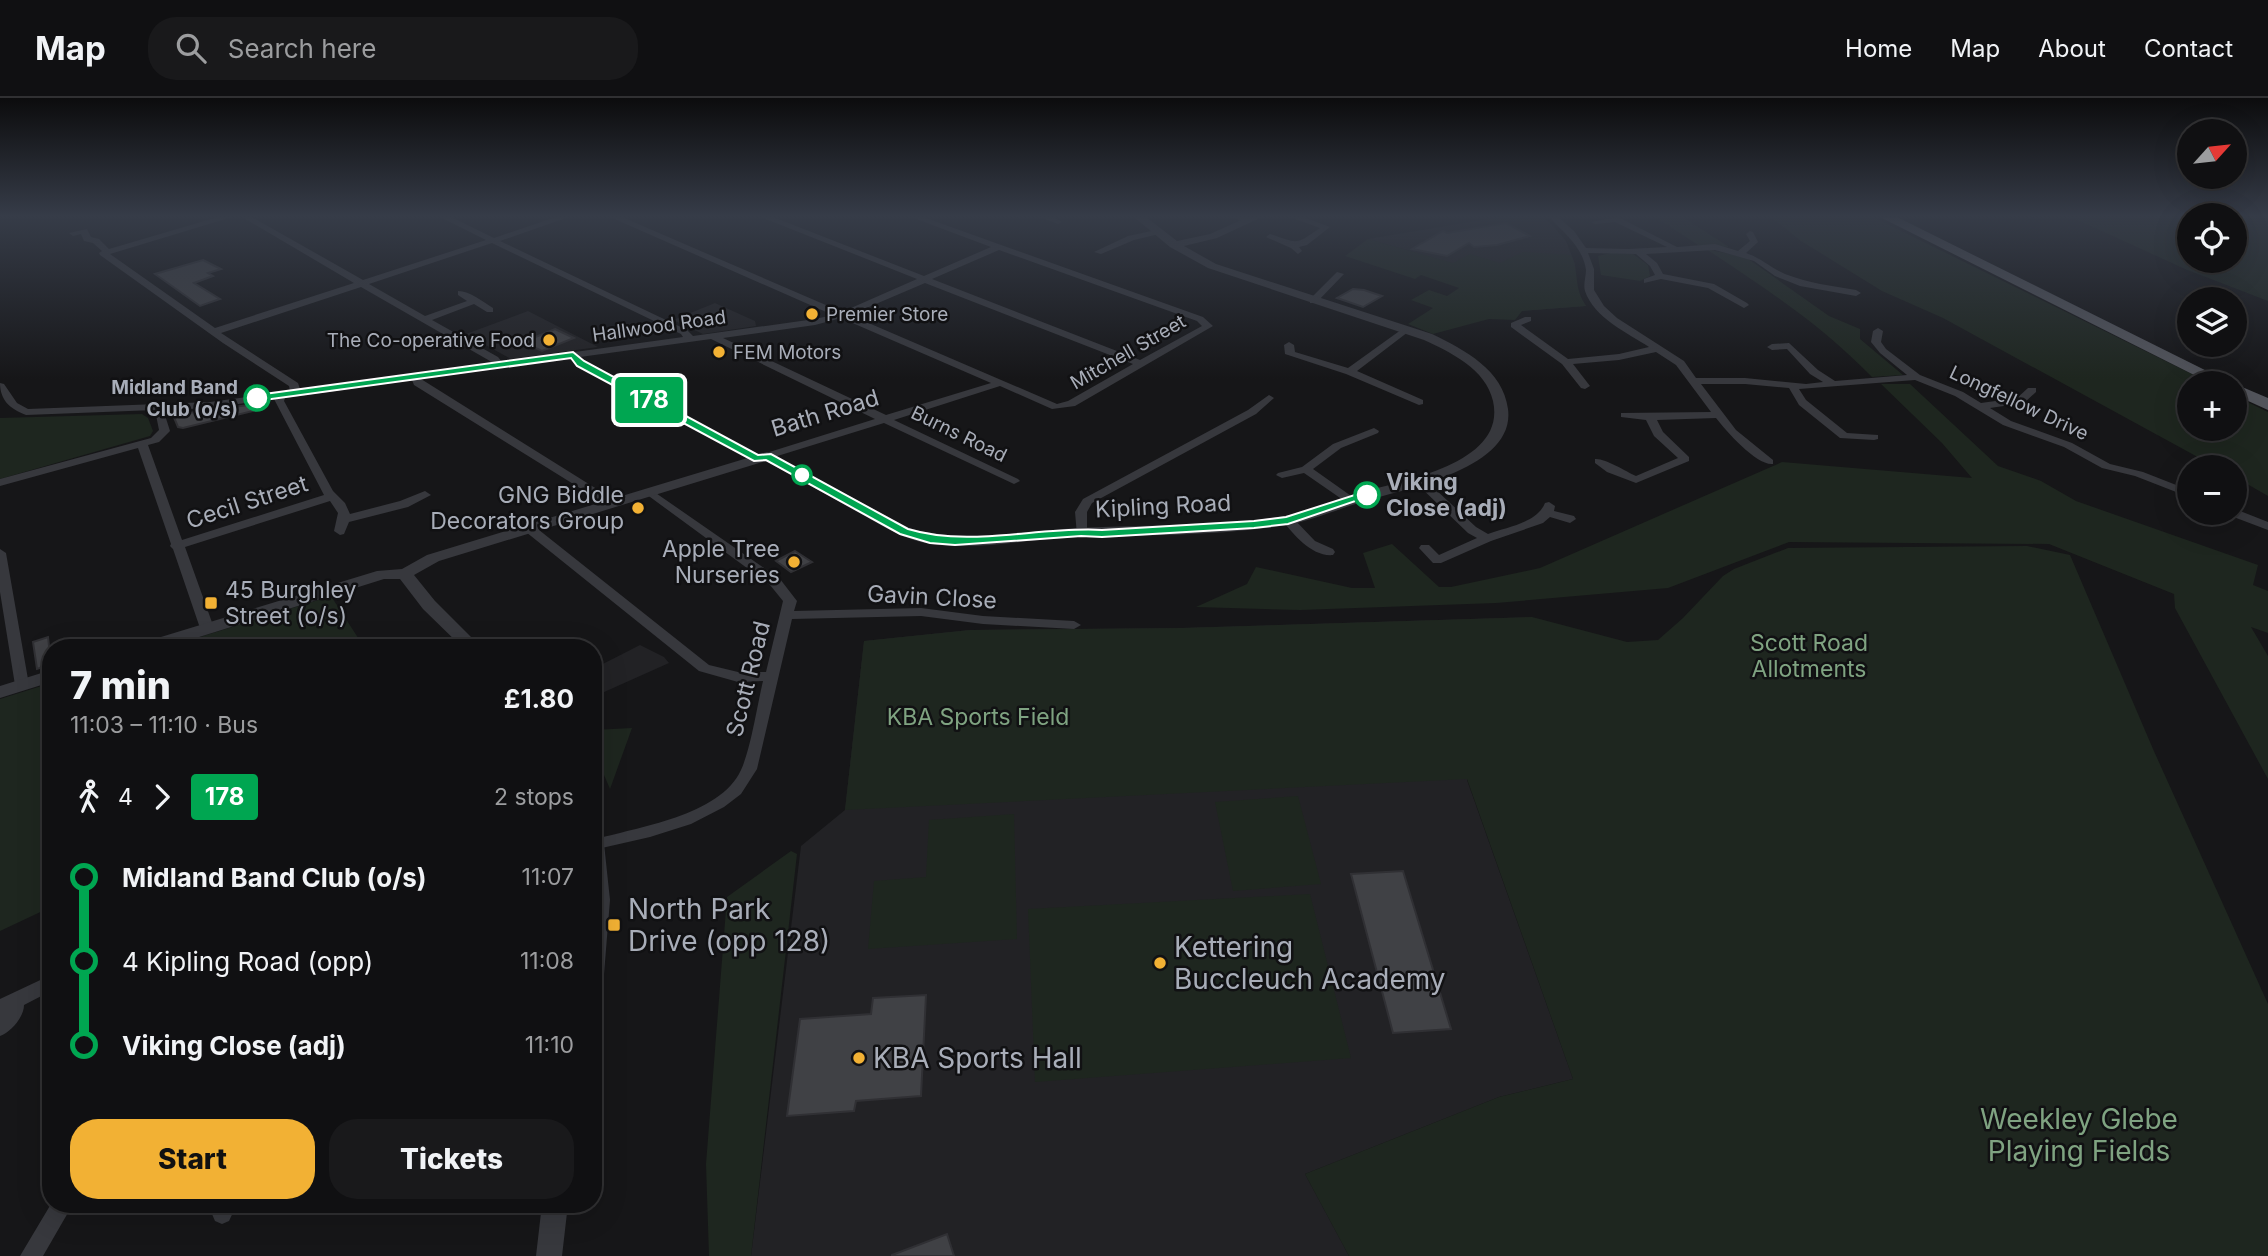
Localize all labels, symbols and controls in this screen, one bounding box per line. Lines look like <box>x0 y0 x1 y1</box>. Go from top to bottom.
search box <box>148 17 638 80</box>
text: Map <box>35 28 106 68</box>
icon: search <box>172 29 210 67</box>
text: Search here <box>228 33 376 64</box>
text: Home <box>1845 34 1912 63</box>
text: Map <box>1950 34 2000 63</box>
text: About <box>2038 34 2106 63</box>
text: Contact <box>2144 34 2233 63</box>
north arrow <box>2177 119 2247 189</box>
map controls <box>2177 119 2247 525</box>
button: locate <box>2177 203 2247 273</box>
button: layers <box>2177 287 2247 357</box>
place label: Premier Store <box>826 303 948 326</box>
street label: Hallwood Road <box>591 305 727 347</box>
marker: Premier Store <box>804 306 820 322</box>
street label: Mitchell Street <box>1066 310 1190 394</box>
place label: The Co-operative Food <box>327 329 535 352</box>
marker: The Co-operative Food <box>541 332 557 348</box>
place label: FEM Motors <box>733 341 841 364</box>
marker: FEM Motors <box>711 344 727 360</box>
street label: Longfellow Drive <box>1946 361 2092 445</box>
button: + <box>2177 371 2247 441</box>
place label: Midland Band Club (o/s) <box>111 376 238 421</box>
line badge: 178 <box>609 377 689 423</box>
street label: Bath Road <box>768 383 882 443</box>
marker: Midland Band Club (o/s) <box>244 385 270 411</box>
text: 178 <box>629 385 669 414</box>
street label: Burns Road <box>907 401 1011 467</box>
button: − <box>2177 455 2247 525</box>
unlabelled marker <box>792 465 812 485</box>
place label: Viking Close (adj) <box>1386 468 1507 522</box>
street label: Cecil Street <box>183 469 312 535</box>
place label: GNG Biddle Decorators Group <box>430 481 624 535</box>
marker: Viking Close (adj) <box>1354 482 1380 508</box>
street label: Kipling Road <box>1094 488 1232 524</box>
marker: GNG Biddle Decorators Group <box>630 500 646 516</box>
place label: Apple Tree Nurseries <box>662 535 780 589</box>
marker: Apple Tree Nurseries <box>786 554 802 570</box>
place label: 45 Burghley Street (o/s) <box>225 576 356 630</box>
street label: Gavin Close <box>866 580 998 614</box>
marker: 45 Burghley Street (o/s) <box>203 595 219 611</box>
street label: Scott Road <box>720 618 776 740</box>
park label: Scott Road Allotments <box>1750 629 1868 683</box>
text: 7 min <box>70 662 171 708</box>
text: £1.80 <box>504 683 574 714</box>
park label: KBA Sports Field <box>887 703 1069 731</box>
text: 11:03 – 11:10 · Bus <box>70 711 258 739</box>
icon: walk <box>70 778 108 816</box>
icon: forward <box>143 778 181 816</box>
text: 178 <box>205 782 244 811</box>
text: 4 <box>118 783 133 811</box>
text: 2 stops <box>494 783 574 811</box>
text: Midland Band Club (o/s) <box>122 862 427 893</box>
text: 11:07 <box>522 863 574 891</box>
place label: North Park Drive (opp 128) <box>628 892 830 958</box>
marker: North Park Drive (opp 128) <box>606 917 622 933</box>
place label: Kettering Buccleuch Academy <box>1174 930 1446 996</box>
text: 4 Kipling Road (opp) <box>122 946 373 977</box>
text: 11:08 <box>520 947 574 975</box>
marker: Kettering Buccleuch Academy <box>1152 955 1168 971</box>
text: Viking Close (adj) <box>122 1030 346 1061</box>
text: 11:10 <box>525 1031 574 1059</box>
place label: KBA Sports Hall <box>873 1041 1082 1075</box>
marker: KBA Sports Hall <box>851 1050 867 1066</box>
park label: Weekley Glebe Playing Fields <box>1980 1102 2178 1168</box>
button: Start <box>70 1119 315 1199</box>
button: Tickets <box>329 1119 574 1199</box>

